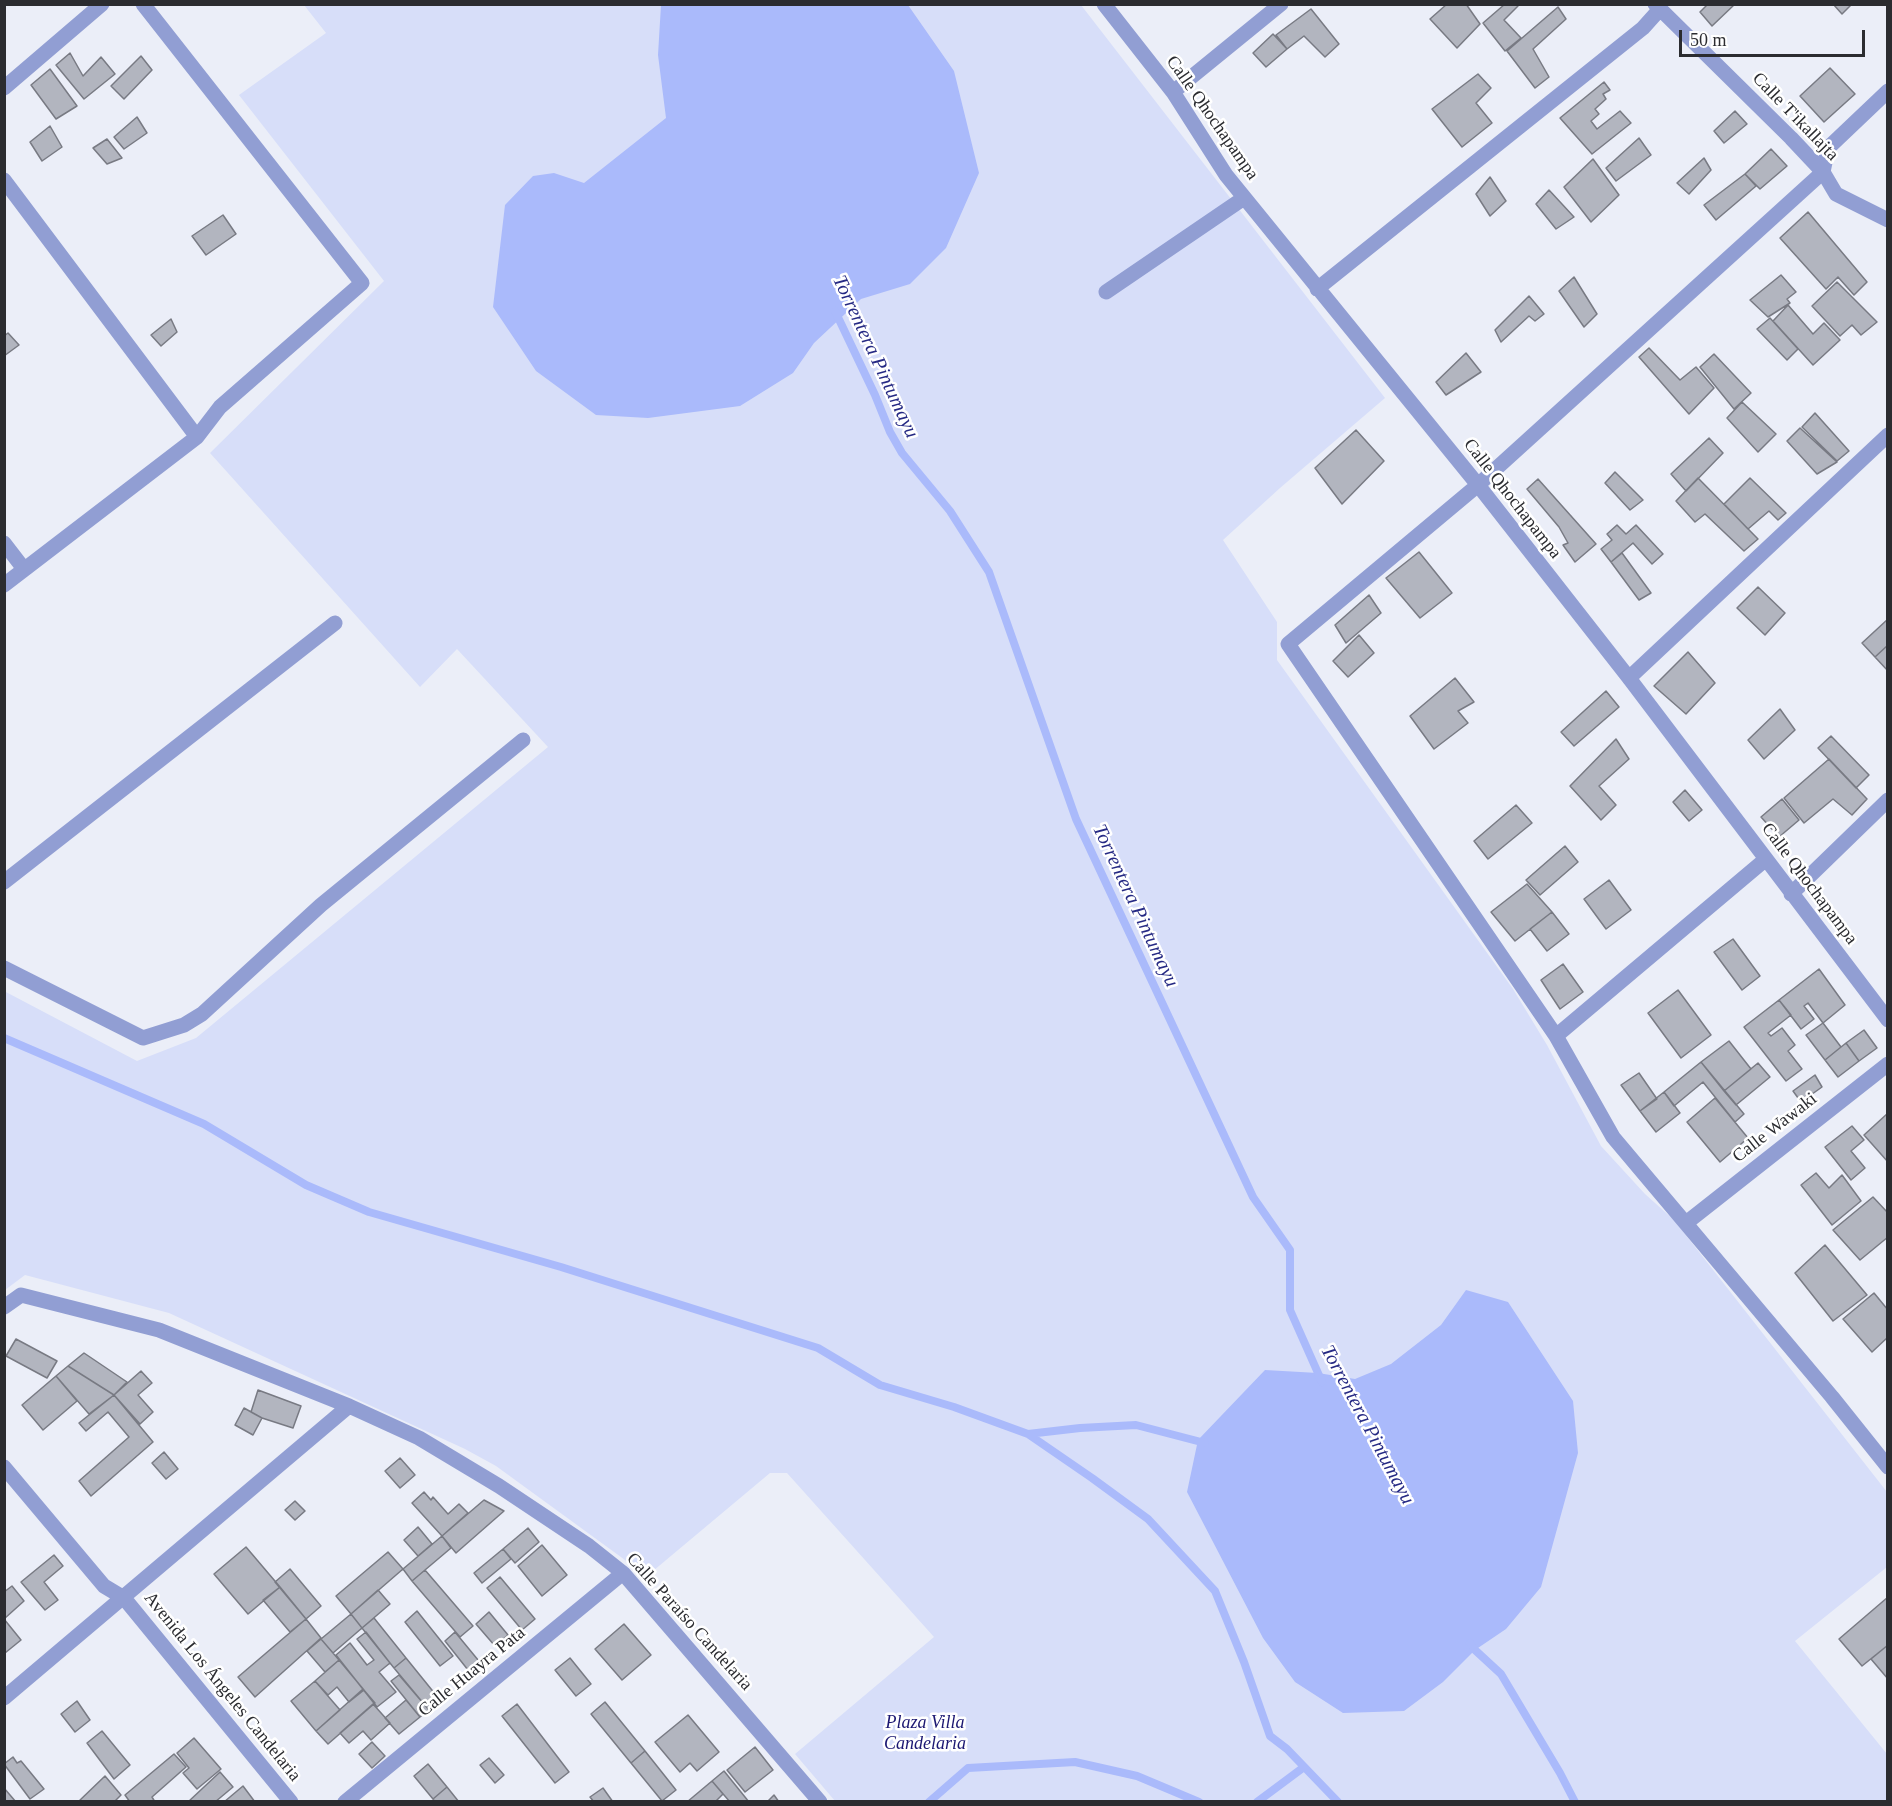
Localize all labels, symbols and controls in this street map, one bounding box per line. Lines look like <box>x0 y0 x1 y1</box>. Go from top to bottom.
scale bar <box>1682 18 1868 56</box>
text: 50 m <box>1690 30 1727 50</box>
street label: Calle Qhochapampa <box>1161 52 1263 184</box>
street label: Calle T'ikallajta <box>1747 68 1843 166</box>
water label: Torrentera Pintumayu <box>827 272 923 442</box>
street label: Calle Qhochapampa <box>1458 435 1566 563</box>
street label: Calle Qhochapampa <box>1756 819 1862 949</box>
water label: Torrentera Pintumayu <box>1087 821 1183 991</box>
street label: Calle Wawaki <box>1729 1088 1821 1168</box>
water label: Torrentera Pintumayu <box>1315 1341 1419 1509</box>
street label: Calle Paraíso Candelaria <box>621 1549 757 1695</box>
street label: Avenida Los Ángeles Candelaria <box>139 1588 305 1786</box>
street label: Calle Huayra Pata <box>414 1622 530 1722</box>
park label: Plaza Villa Candelaria <box>884 1712 966 1754</box>

